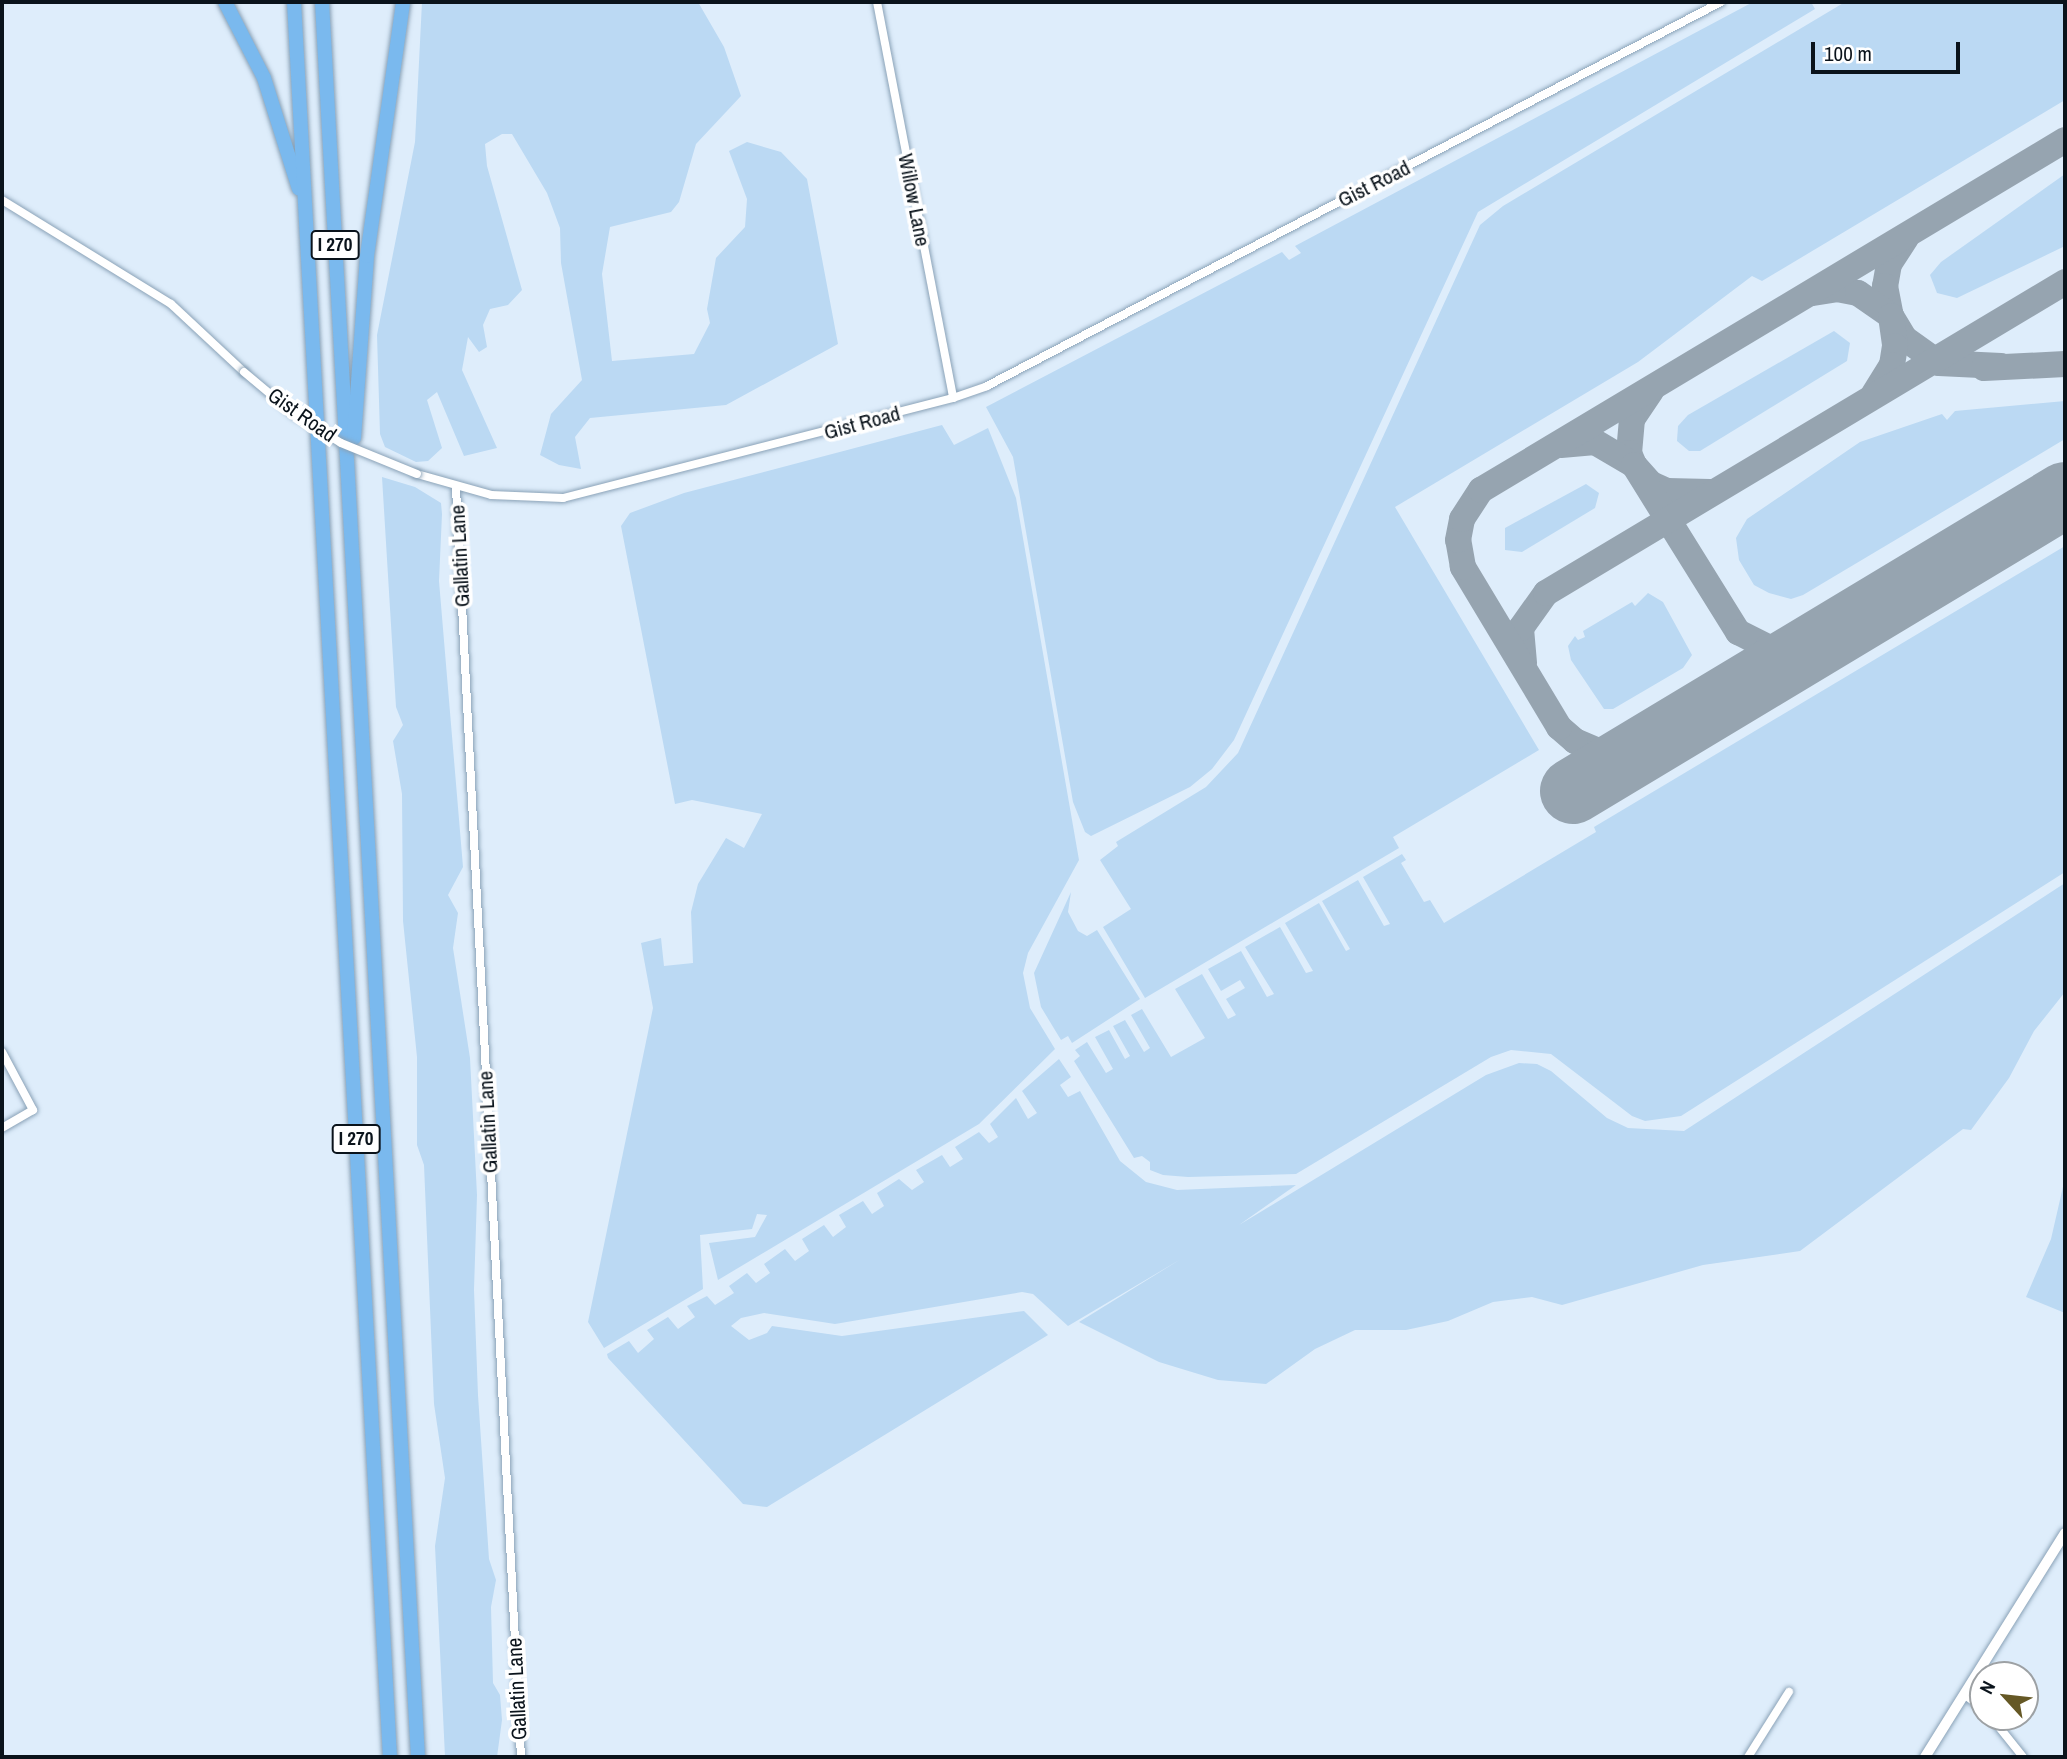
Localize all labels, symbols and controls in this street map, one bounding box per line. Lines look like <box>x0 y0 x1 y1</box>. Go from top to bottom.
scale bar <box>1815 28 1964 72</box>
text: 100 m <box>1824 39 1872 68</box>
street label: Willow Lane <box>893 152 935 248</box>
street label: Gist Road <box>1334 155 1414 213</box>
road number: I 270 <box>310 230 360 260</box>
street label: Gist Road <box>263 382 341 448</box>
street label: Gist Road <box>821 401 903 445</box>
street label: Gallatin Lane <box>445 504 475 608</box>
street label: Gallatin Lane <box>473 1070 503 1174</box>
road number: I 270 <box>332 1124 380 1154</box>
street label: Gallatin Lane <box>502 1637 532 1741</box>
north arrow <box>1969 1661 2039 1731</box>
text: N <box>1973 1676 2001 1698</box>

